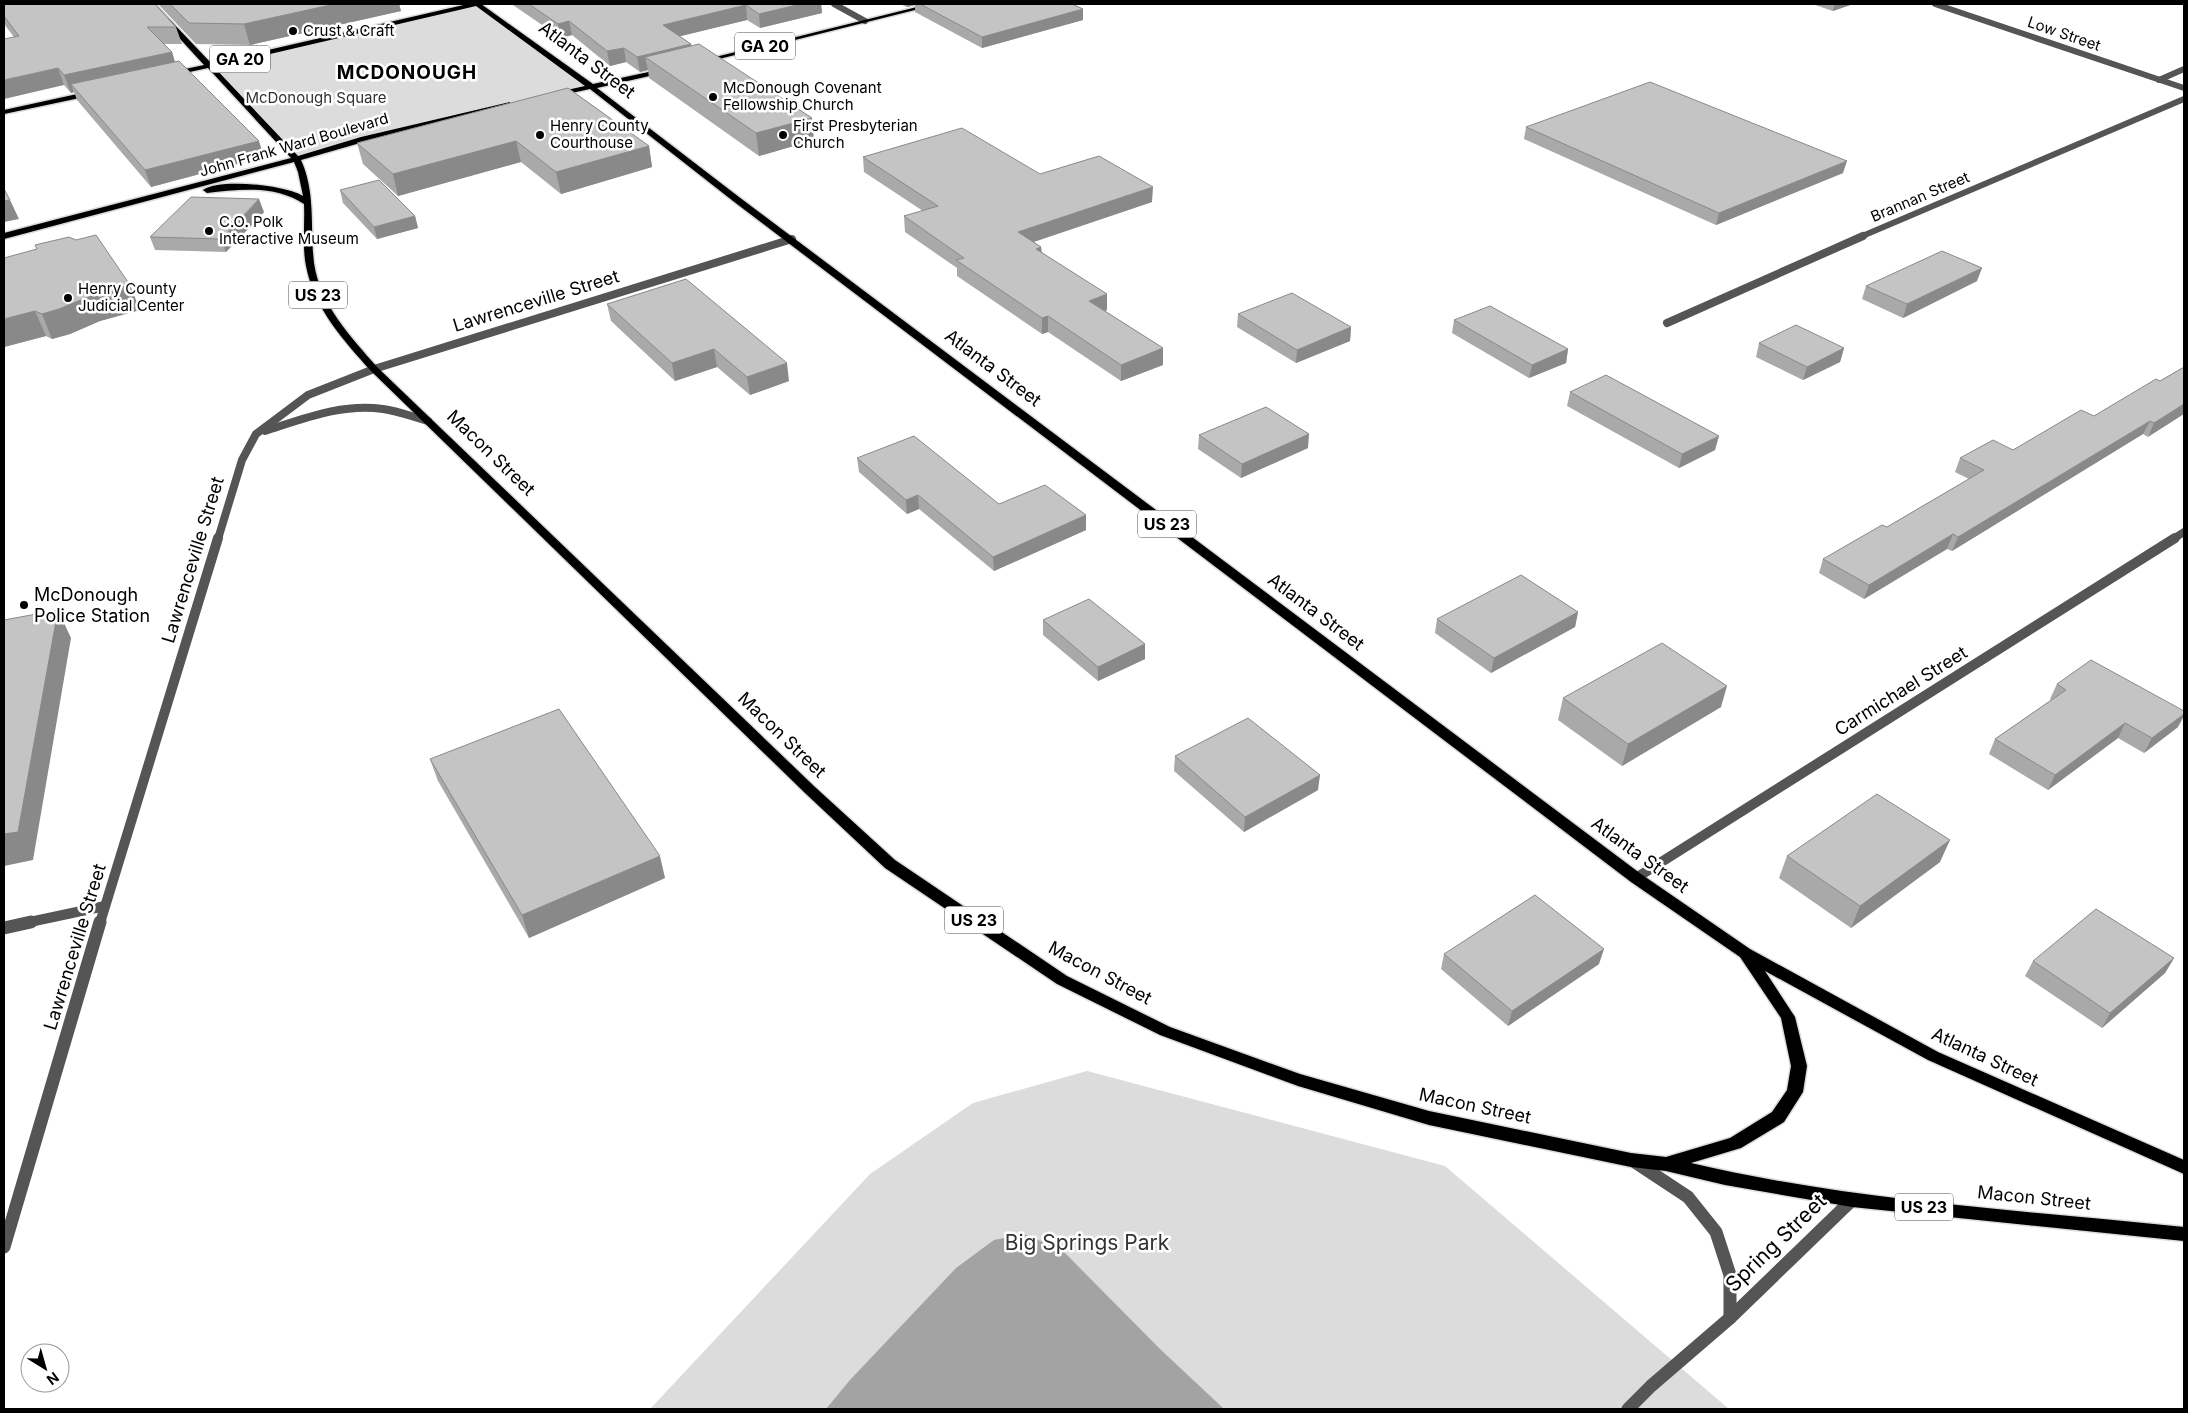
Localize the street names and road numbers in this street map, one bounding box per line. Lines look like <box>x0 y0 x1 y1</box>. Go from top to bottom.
street label: Low Street <box>2025 12 2103 55</box>
street label: Atlanta Street <box>535 17 640 103</box>
road number: GA 20 <box>735 32 795 59</box>
road number: GA 20 <box>210 46 270 72</box>
street label: John Frank Ward Boulevard <box>197 108 391 181</box>
street label: Brannan Street <box>1868 167 1972 226</box>
street label: Lawrenceville Street <box>450 265 622 336</box>
road number: US 23 <box>289 282 347 308</box>
street label: Atlanta Street <box>941 325 1046 411</box>
street label: Macon Street <box>443 406 540 500</box>
street label: Lawrenceville Street <box>157 474 228 645</box>
road number: US 23 <box>1138 510 1196 538</box>
street label: Atlanta Street <box>1264 569 1369 655</box>
street label: Carmichael Street <box>1831 641 1971 740</box>
street label: Macon Street <box>734 688 831 782</box>
street label: Atlanta Street <box>1588 812 1693 897</box>
street label: Lawrenceville Street <box>39 861 110 1032</box>
road number: US 23 <box>945 906 1003 934</box>
street label: Macon Street <box>1045 937 1156 1009</box>
street label: Atlanta Street <box>1929 1023 2042 1090</box>
street label: Macon Street <box>1417 1083 1533 1128</box>
street label: Macon Street <box>1976 1181 2092 1214</box>
street label: Spring Street <box>1720 1188 1831 1297</box>
road number: US 23 <box>1895 1194 1953 1220</box>

